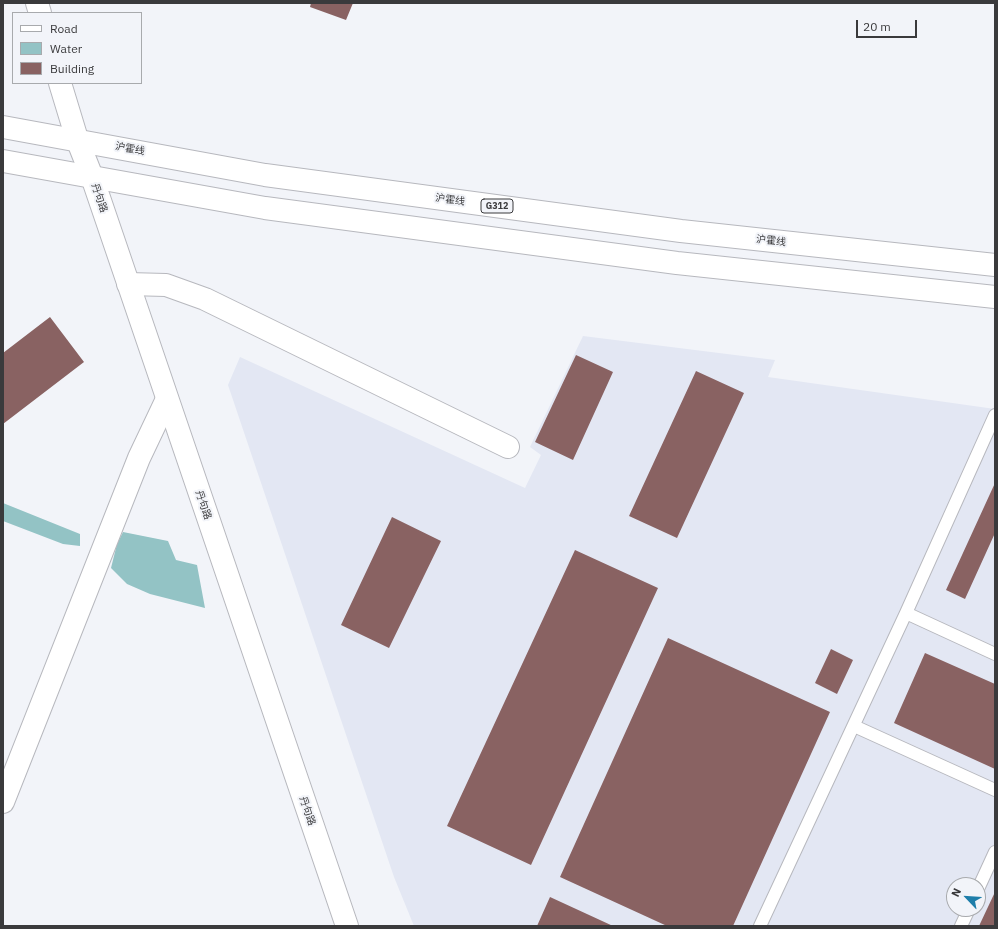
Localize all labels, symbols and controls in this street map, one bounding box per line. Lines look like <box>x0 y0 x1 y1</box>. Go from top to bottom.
legend <box>12 12 142 84</box>
scale bar <box>858 12 919 38</box>
text: 20 m <box>863 19 891 34</box>
text: Road <box>50 21 78 36</box>
text: Water <box>50 41 82 56</box>
text: Building <box>50 61 94 76</box>
street label: 沪霍线 <box>114 140 146 158</box>
street label: 丹句路 <box>88 182 110 214</box>
street label: 沪霍线 <box>434 192 466 208</box>
road number: G312 <box>481 199 513 213</box>
street label: 沪霍线 <box>755 233 787 249</box>
street label: 丹句路 <box>192 489 214 521</box>
street label: 丹句路 <box>296 795 318 827</box>
north arrow <box>946 877 986 917</box>
text: N <box>948 886 964 899</box>

